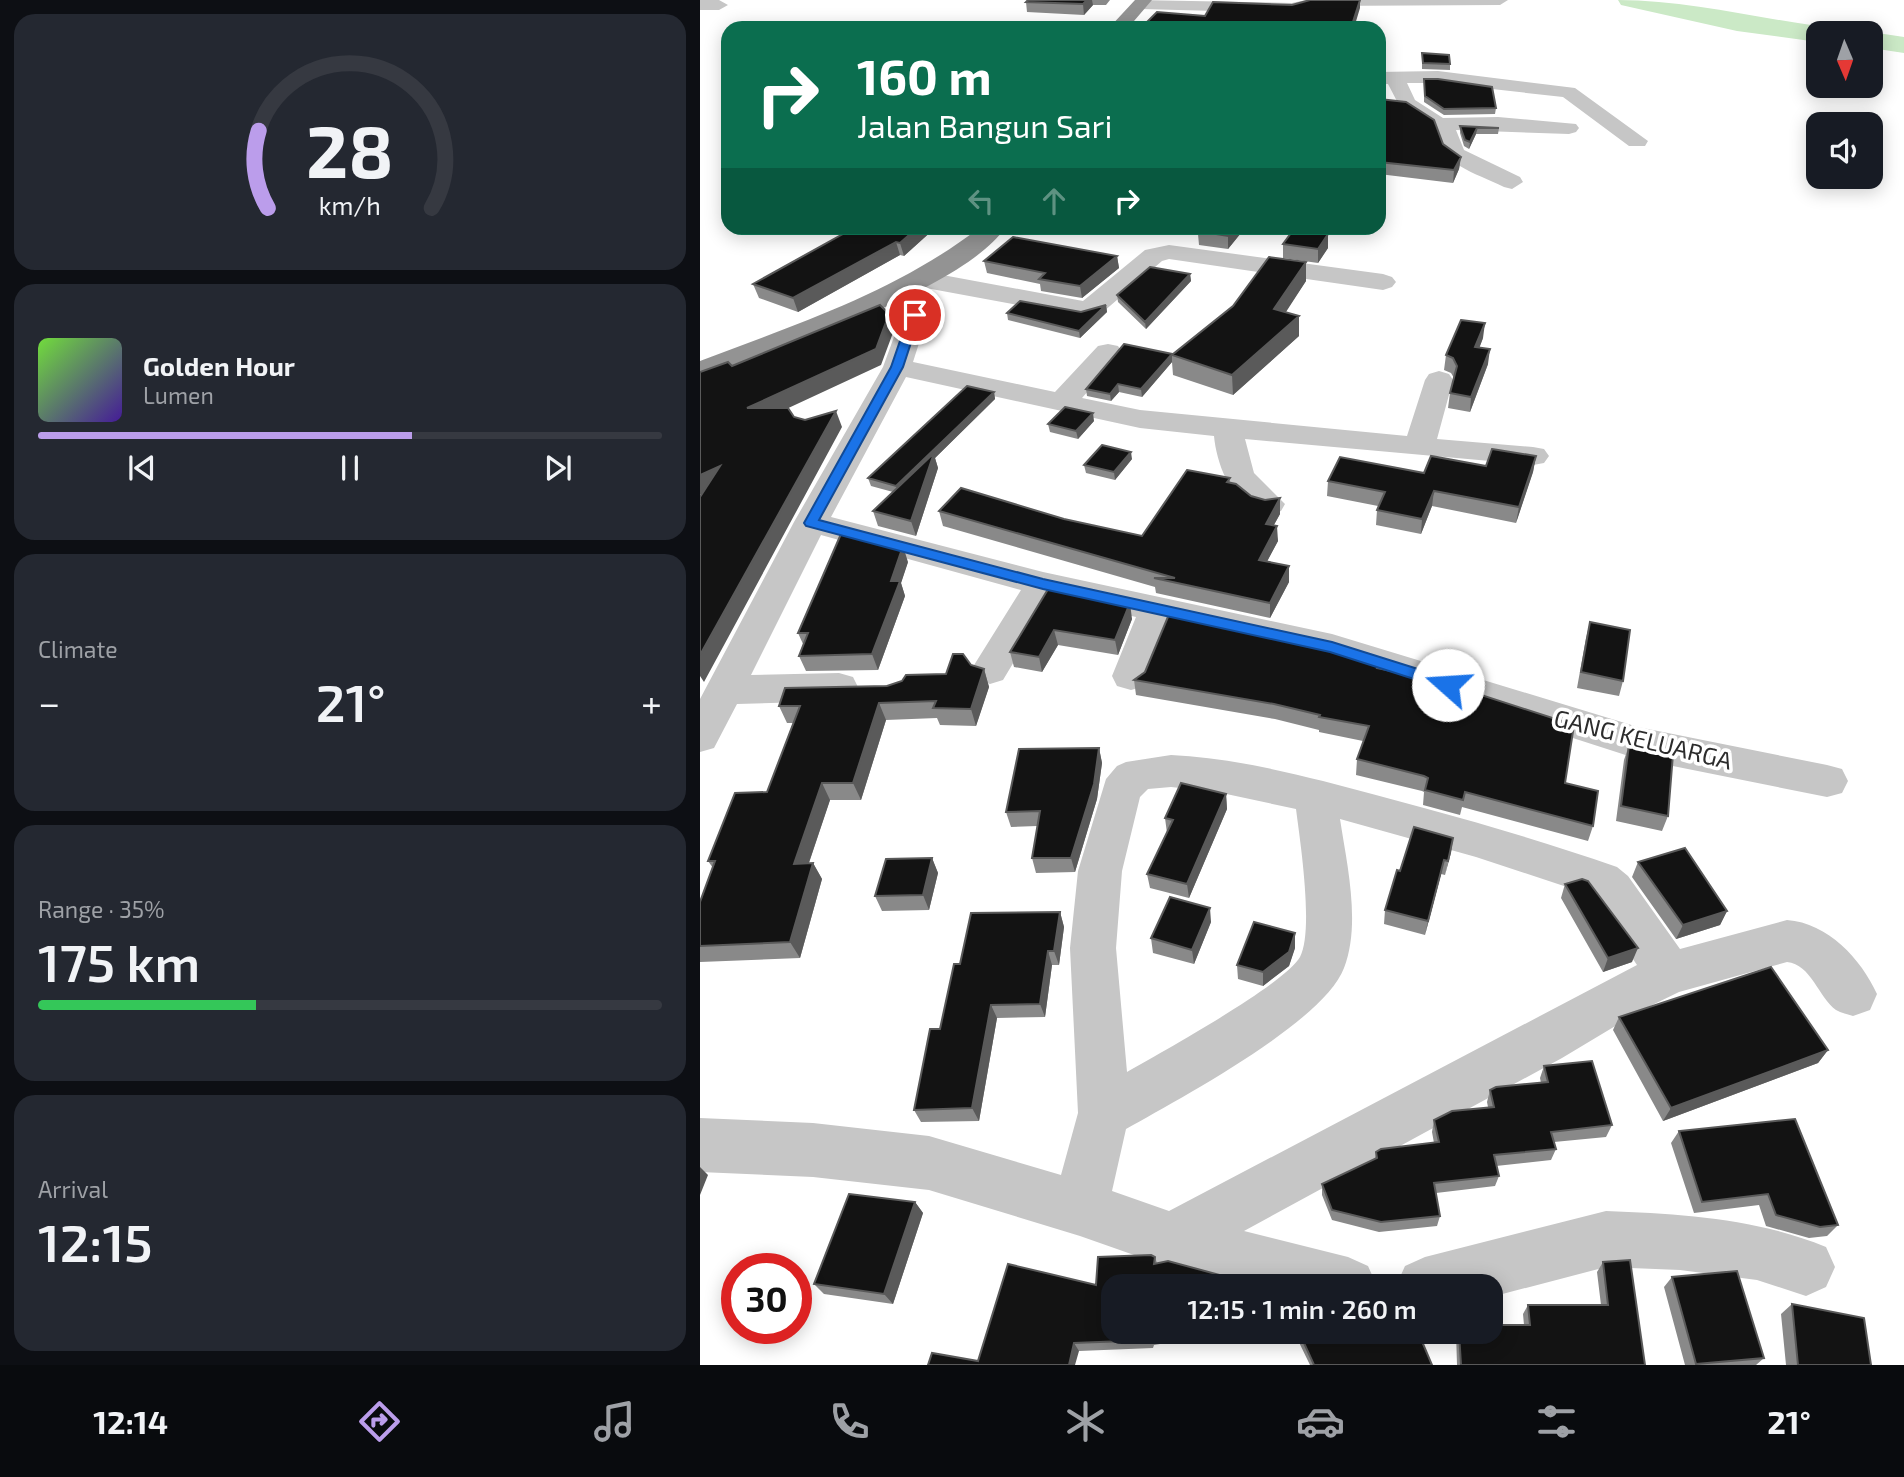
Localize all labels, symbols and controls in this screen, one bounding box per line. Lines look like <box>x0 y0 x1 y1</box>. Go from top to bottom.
north arrow <box>1806 21 1883 98</box>
map controls <box>1806 21 1883 189</box>
text: 160 m <box>857 46 992 105</box>
icon: right <box>742 49 833 140</box>
text: 28 <box>306 105 394 193</box>
text: Jalan Bangun Sari <box>857 106 1112 144</box>
button: sound <box>1806 112 1883 189</box>
icon: left <box>962 182 1000 220</box>
icon: ahead <box>1035 182 1073 220</box>
icon: right <box>1108 182 1146 220</box>
text: km/h <box>319 190 381 220</box>
pin <box>885 285 945 345</box>
icon: arrive <box>896 296 934 334</box>
text: Golden Hour <box>143 350 295 381</box>
text: Lumen <box>143 381 214 409</box>
icon: previous <box>123 449 161 487</box>
icon: pause <box>331 449 369 487</box>
icon: next <box>539 449 577 487</box>
text: Climate <box>38 635 118 663</box>
position arrow <box>1411 648 1485 722</box>
text: 21° <box>316 670 386 732</box>
text: − <box>38 679 60 725</box>
text: + <box>641 679 662 725</box>
street label: GANG KELUARGA <box>1551 702 1735 775</box>
text: Range · 35% <box>38 895 165 923</box>
text: 175 km <box>38 930 200 992</box>
text: Arrival <box>38 1175 108 1203</box>
text: 12:15 <box>38 1210 153 1272</box>
speed limit sign: 30 <box>721 1253 812 1344</box>
text: 12:15 · 1 min · 260 m <box>1187 1293 1417 1324</box>
icon: directions <box>355 1397 404 1446</box>
icon: music <box>590 1397 639 1446</box>
icon: phone <box>825 1397 874 1446</box>
icon: climate <box>1061 1397 1110 1446</box>
icon: car <box>1296 1397 1345 1446</box>
icon: filters <box>1532 1397 1581 1446</box>
text: 12:14 <box>93 1402 168 1440</box>
text: 21° <box>1767 1402 1811 1440</box>

